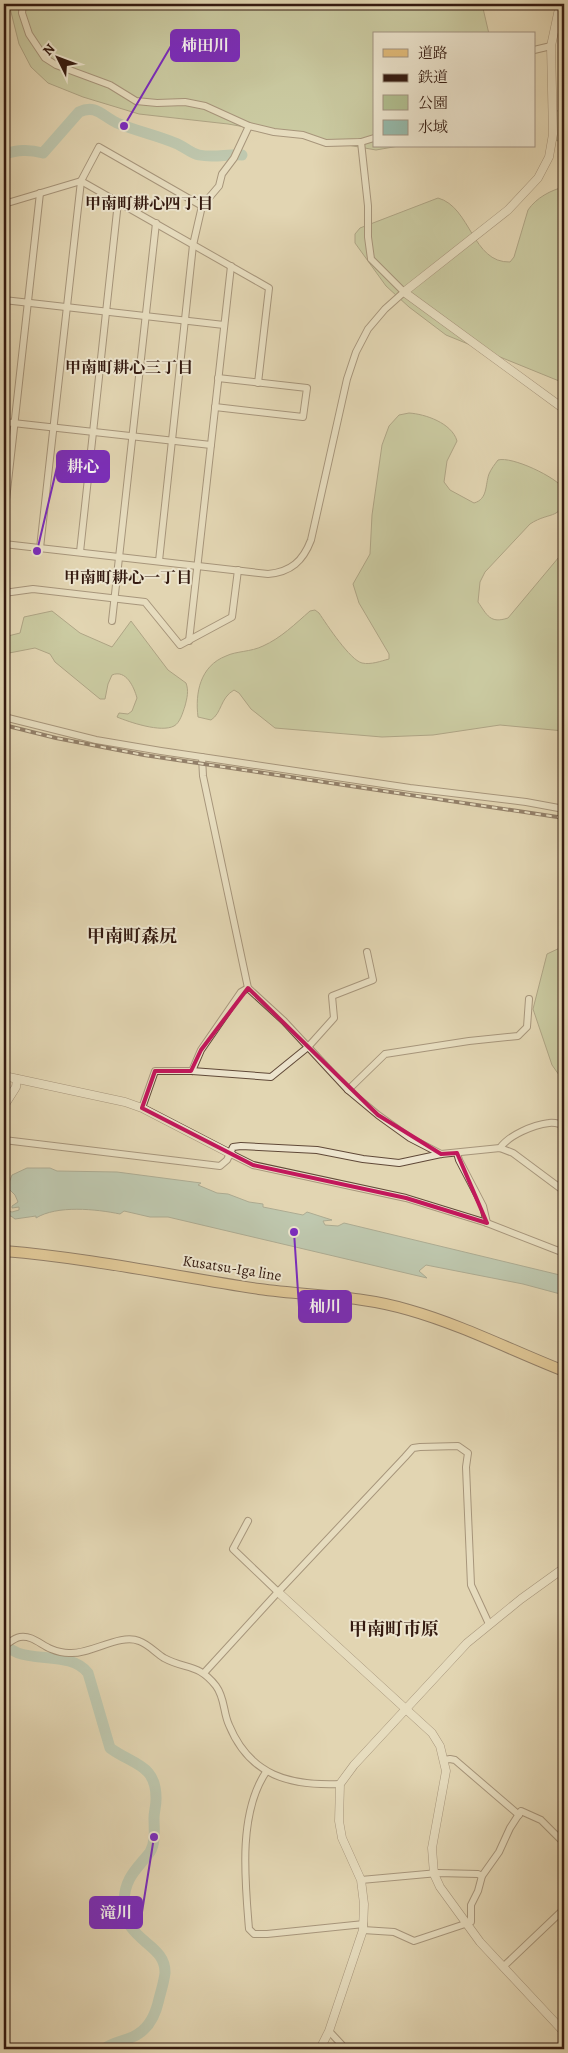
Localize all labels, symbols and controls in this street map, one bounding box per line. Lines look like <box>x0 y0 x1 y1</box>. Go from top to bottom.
callout: 柿田川 <box>171 30 239 61</box>
north arrow <box>32 32 82 82</box>
legend <box>373 32 536 148</box>
text: 柿田川 <box>181 35 229 57</box>
text: N <box>38 39 59 60</box>
text: 道路 <box>418 43 448 63</box>
text: 鉄道 <box>418 67 448 87</box>
text: 公園 <box>418 93 448 113</box>
text: 水域 <box>418 117 448 137</box>
district label: 甲南町耕心四丁目 <box>85 193 213 215</box>
district label: 甲南町耕心三丁目 <box>65 357 193 379</box>
callout: 耕心 <box>57 451 109 482</box>
text: 耕心 <box>67 456 99 478</box>
district label: 甲南町耕心一丁目 <box>64 567 192 589</box>
district label: 甲南町森尻 <box>87 924 177 948</box>
street label: Kusatsu-Iga line <box>181 1250 283 1286</box>
callout: 杣川 <box>299 1291 351 1322</box>
text: 杣川 <box>309 1296 341 1318</box>
district label: 甲南町市原 <box>349 1617 439 1641</box>
callout: 滝川 <box>90 1897 142 1928</box>
text: 滝川 <box>100 1902 132 1924</box>

